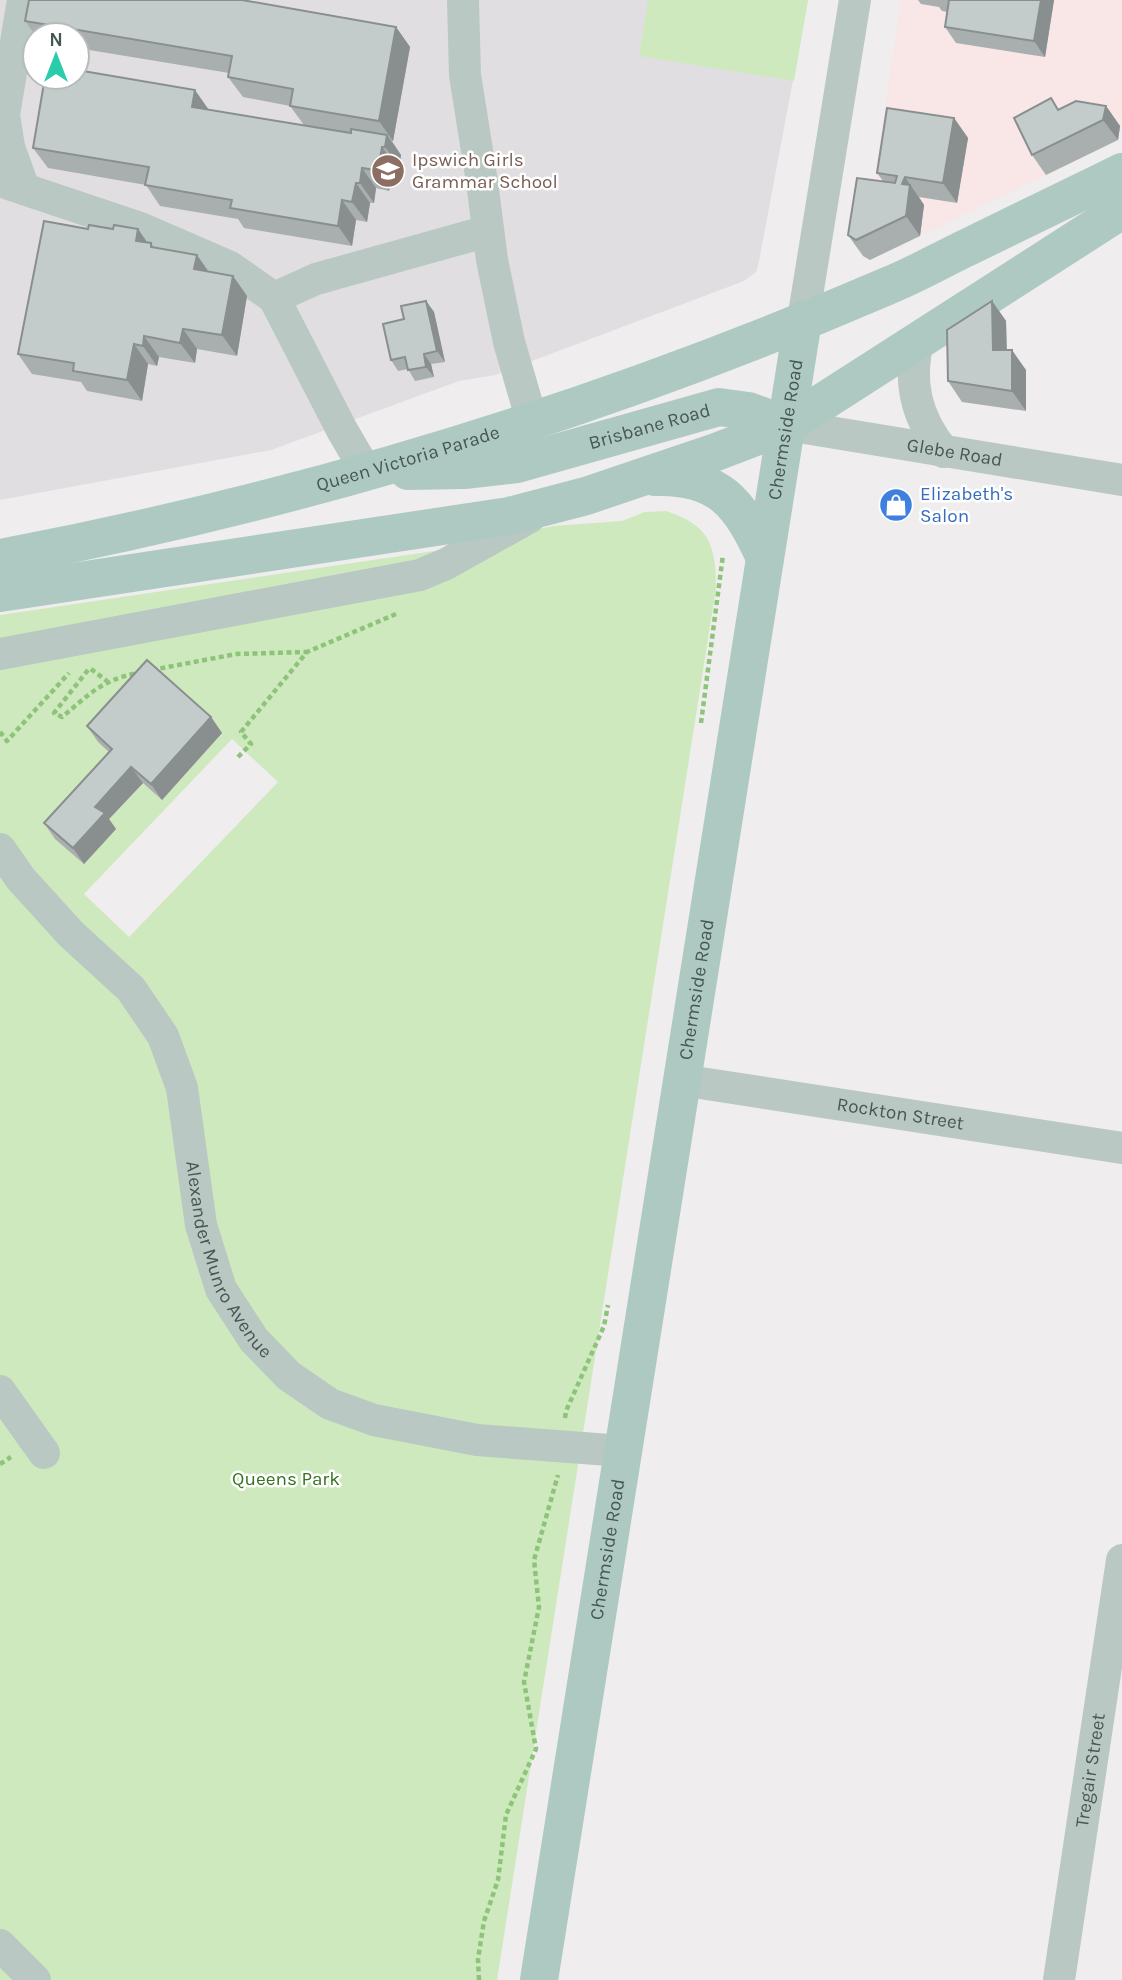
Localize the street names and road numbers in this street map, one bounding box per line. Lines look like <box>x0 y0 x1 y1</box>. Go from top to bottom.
street label: Chermside Road <box>764 357 808 502</box>
street label: Brisbane Road <box>586 399 713 454</box>
street label: Queen Victoria Parade <box>314 421 502 496</box>
street label: Glebe Road <box>905 434 1004 471</box>
street label: Chermside Road <box>674 917 719 1062</box>
street label: Rockton Street <box>835 1093 965 1134</box>
street label: Alexander Munro Avenue <box>181 1159 277 1363</box>
street label: Chermside Road <box>585 1477 630 1622</box>
street label: Tregair Street <box>1071 1712 1110 1829</box>

